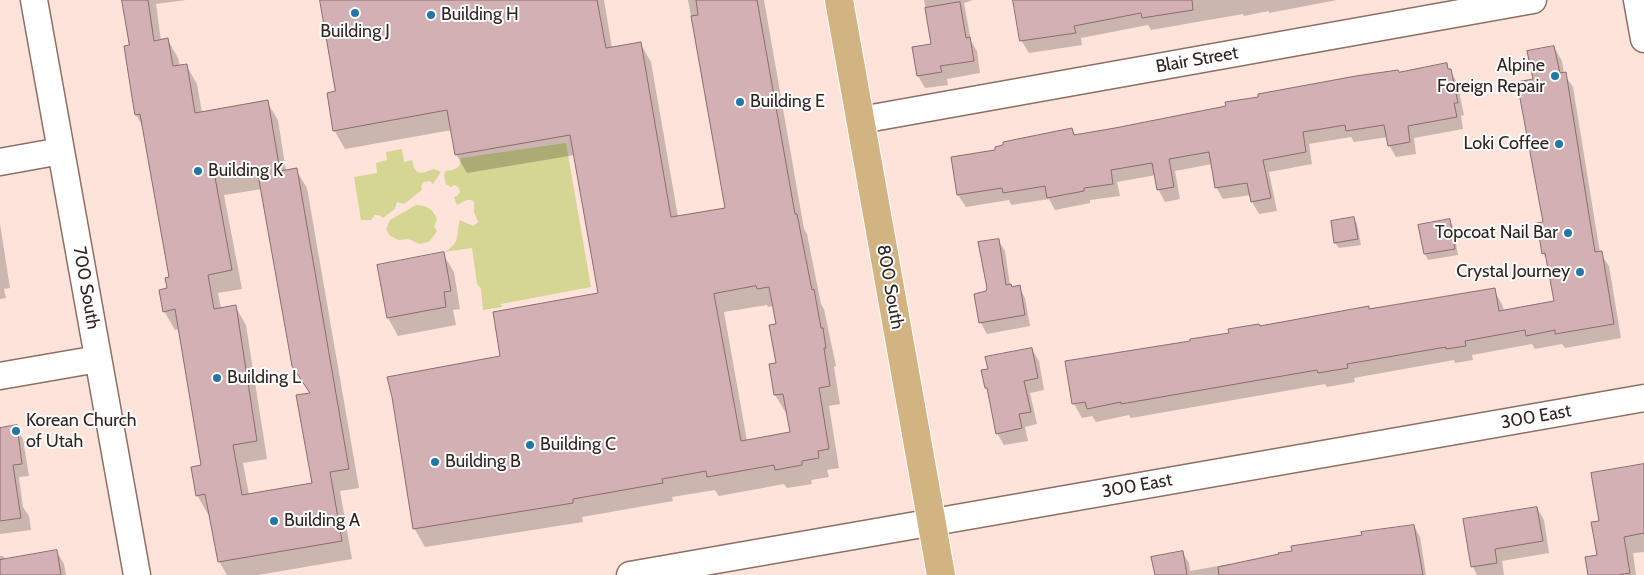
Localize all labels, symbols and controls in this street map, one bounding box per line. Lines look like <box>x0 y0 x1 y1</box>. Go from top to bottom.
place label: Building H <box>441 4 519 26</box>
marker: Building J <box>349 7 361 19</box>
marker: Building H <box>425 9 437 21</box>
place label: Building J <box>320 21 390 43</box>
street label: Blair Street <box>1154 42 1240 78</box>
place label: Alpine Foreign Repair <box>1437 55 1545 98</box>
marker: Alpine Foreign Repair <box>1549 70 1561 82</box>
place label: Building E <box>750 91 825 113</box>
marker: Building E <box>734 96 746 108</box>
place label: Loki Coffee <box>1464 133 1549 155</box>
marker: Loki Coffee <box>1553 138 1565 150</box>
place label: Building K <box>208 160 283 182</box>
marker: Building K <box>192 165 204 177</box>
place label: Topcoat Nail Bar <box>1435 222 1558 244</box>
marker: Topcoat Nail Bar <box>1562 227 1574 239</box>
street label: 800 South <box>872 243 908 331</box>
street label: 700 South <box>68 245 104 331</box>
place label: Crystal Journey <box>1456 261 1570 283</box>
marker: Crystal Journey <box>1574 266 1586 278</box>
place label: Building L <box>227 367 301 389</box>
marker: Building L <box>211 372 223 384</box>
street label: 300 East <box>1499 400 1573 434</box>
place label: Korean Church of Utah <box>26 410 137 452</box>
marker: Korean Church of Utah <box>10 425 22 437</box>
place label: Building C <box>540 434 616 456</box>
marker: Building C <box>524 439 536 451</box>
place label: Building B <box>445 451 521 473</box>
marker: Building B <box>429 456 441 468</box>
street label: 300 East <box>1100 469 1174 503</box>
place label: Building A <box>284 510 360 532</box>
marker: Building A <box>268 515 280 527</box>

